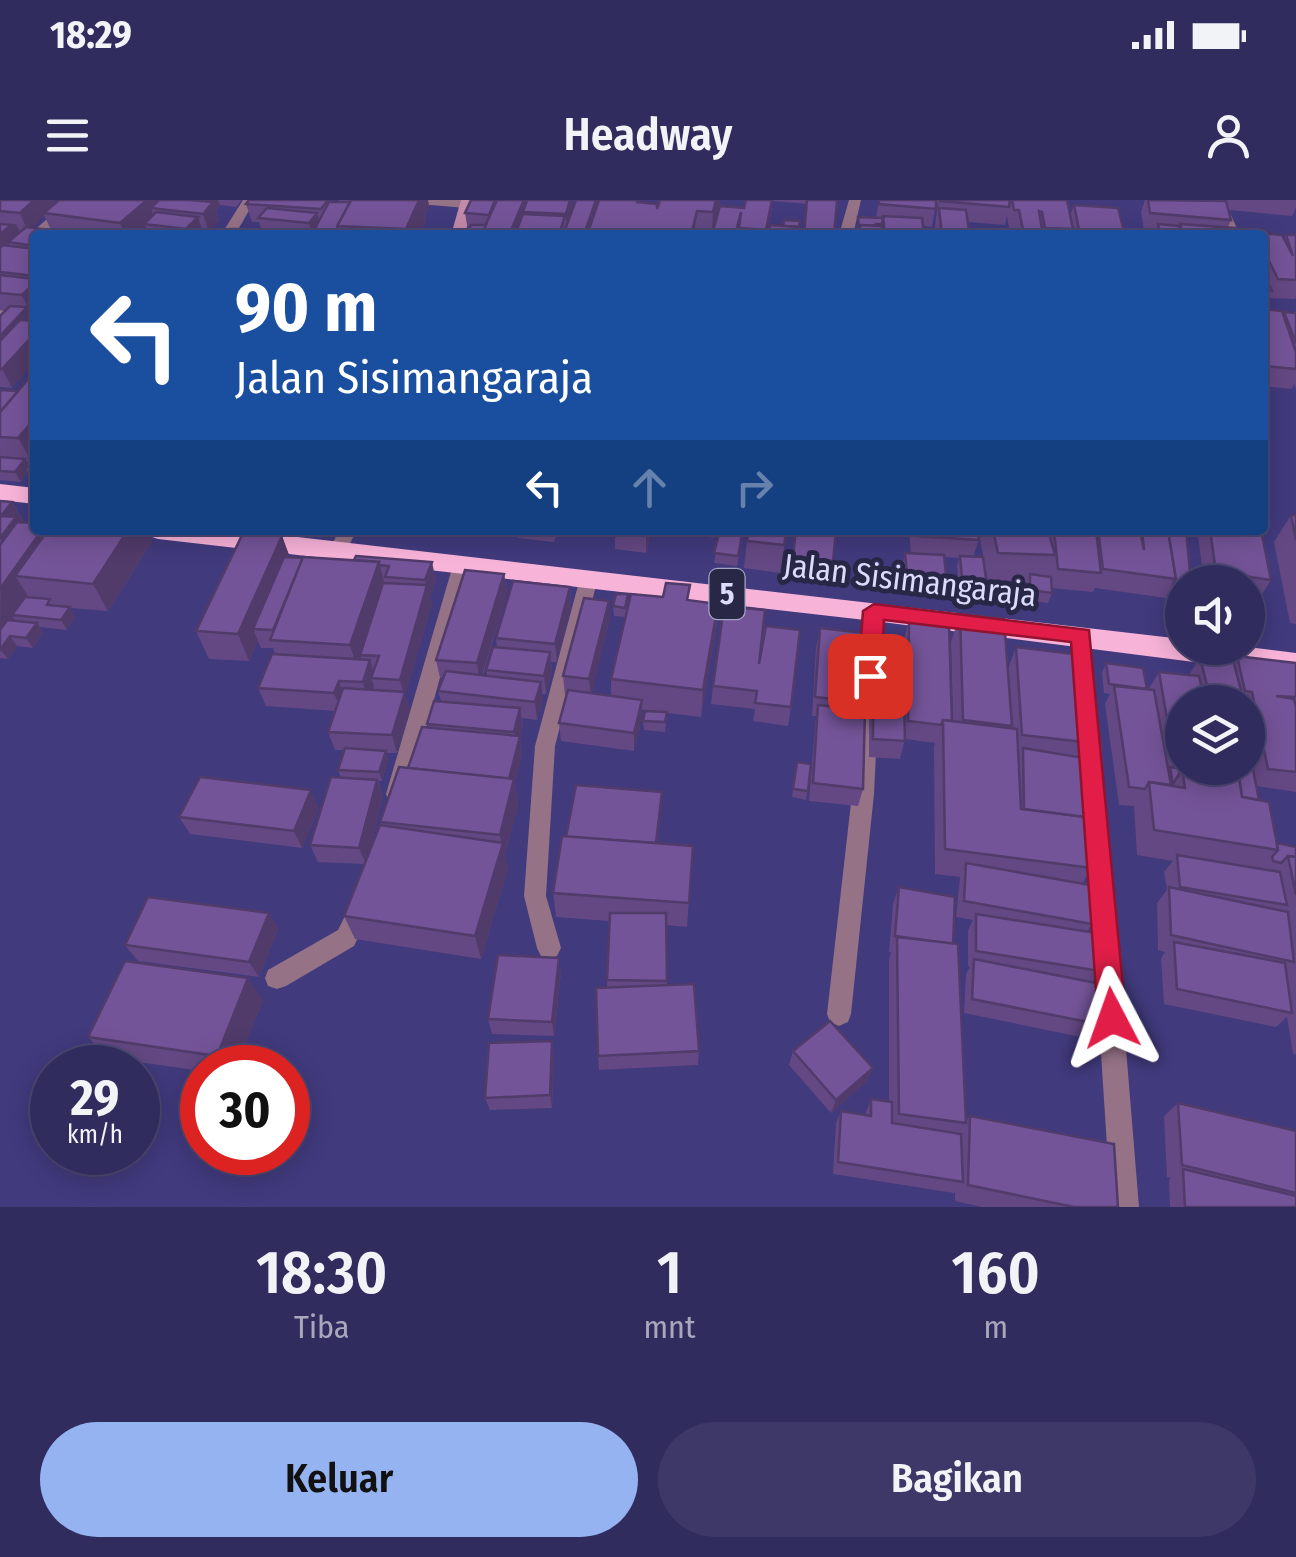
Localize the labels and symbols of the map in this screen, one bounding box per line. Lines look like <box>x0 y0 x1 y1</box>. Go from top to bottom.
street label: Jalan Sisimangaraja <box>781 546 1039 614</box>
road number: 5 <box>710 569 744 619</box>
pin <box>828 634 913 719</box>
position arrow <box>1060 966 1164 1070</box>
speed limit sign: 30 <box>180 1045 310 1175</box>

